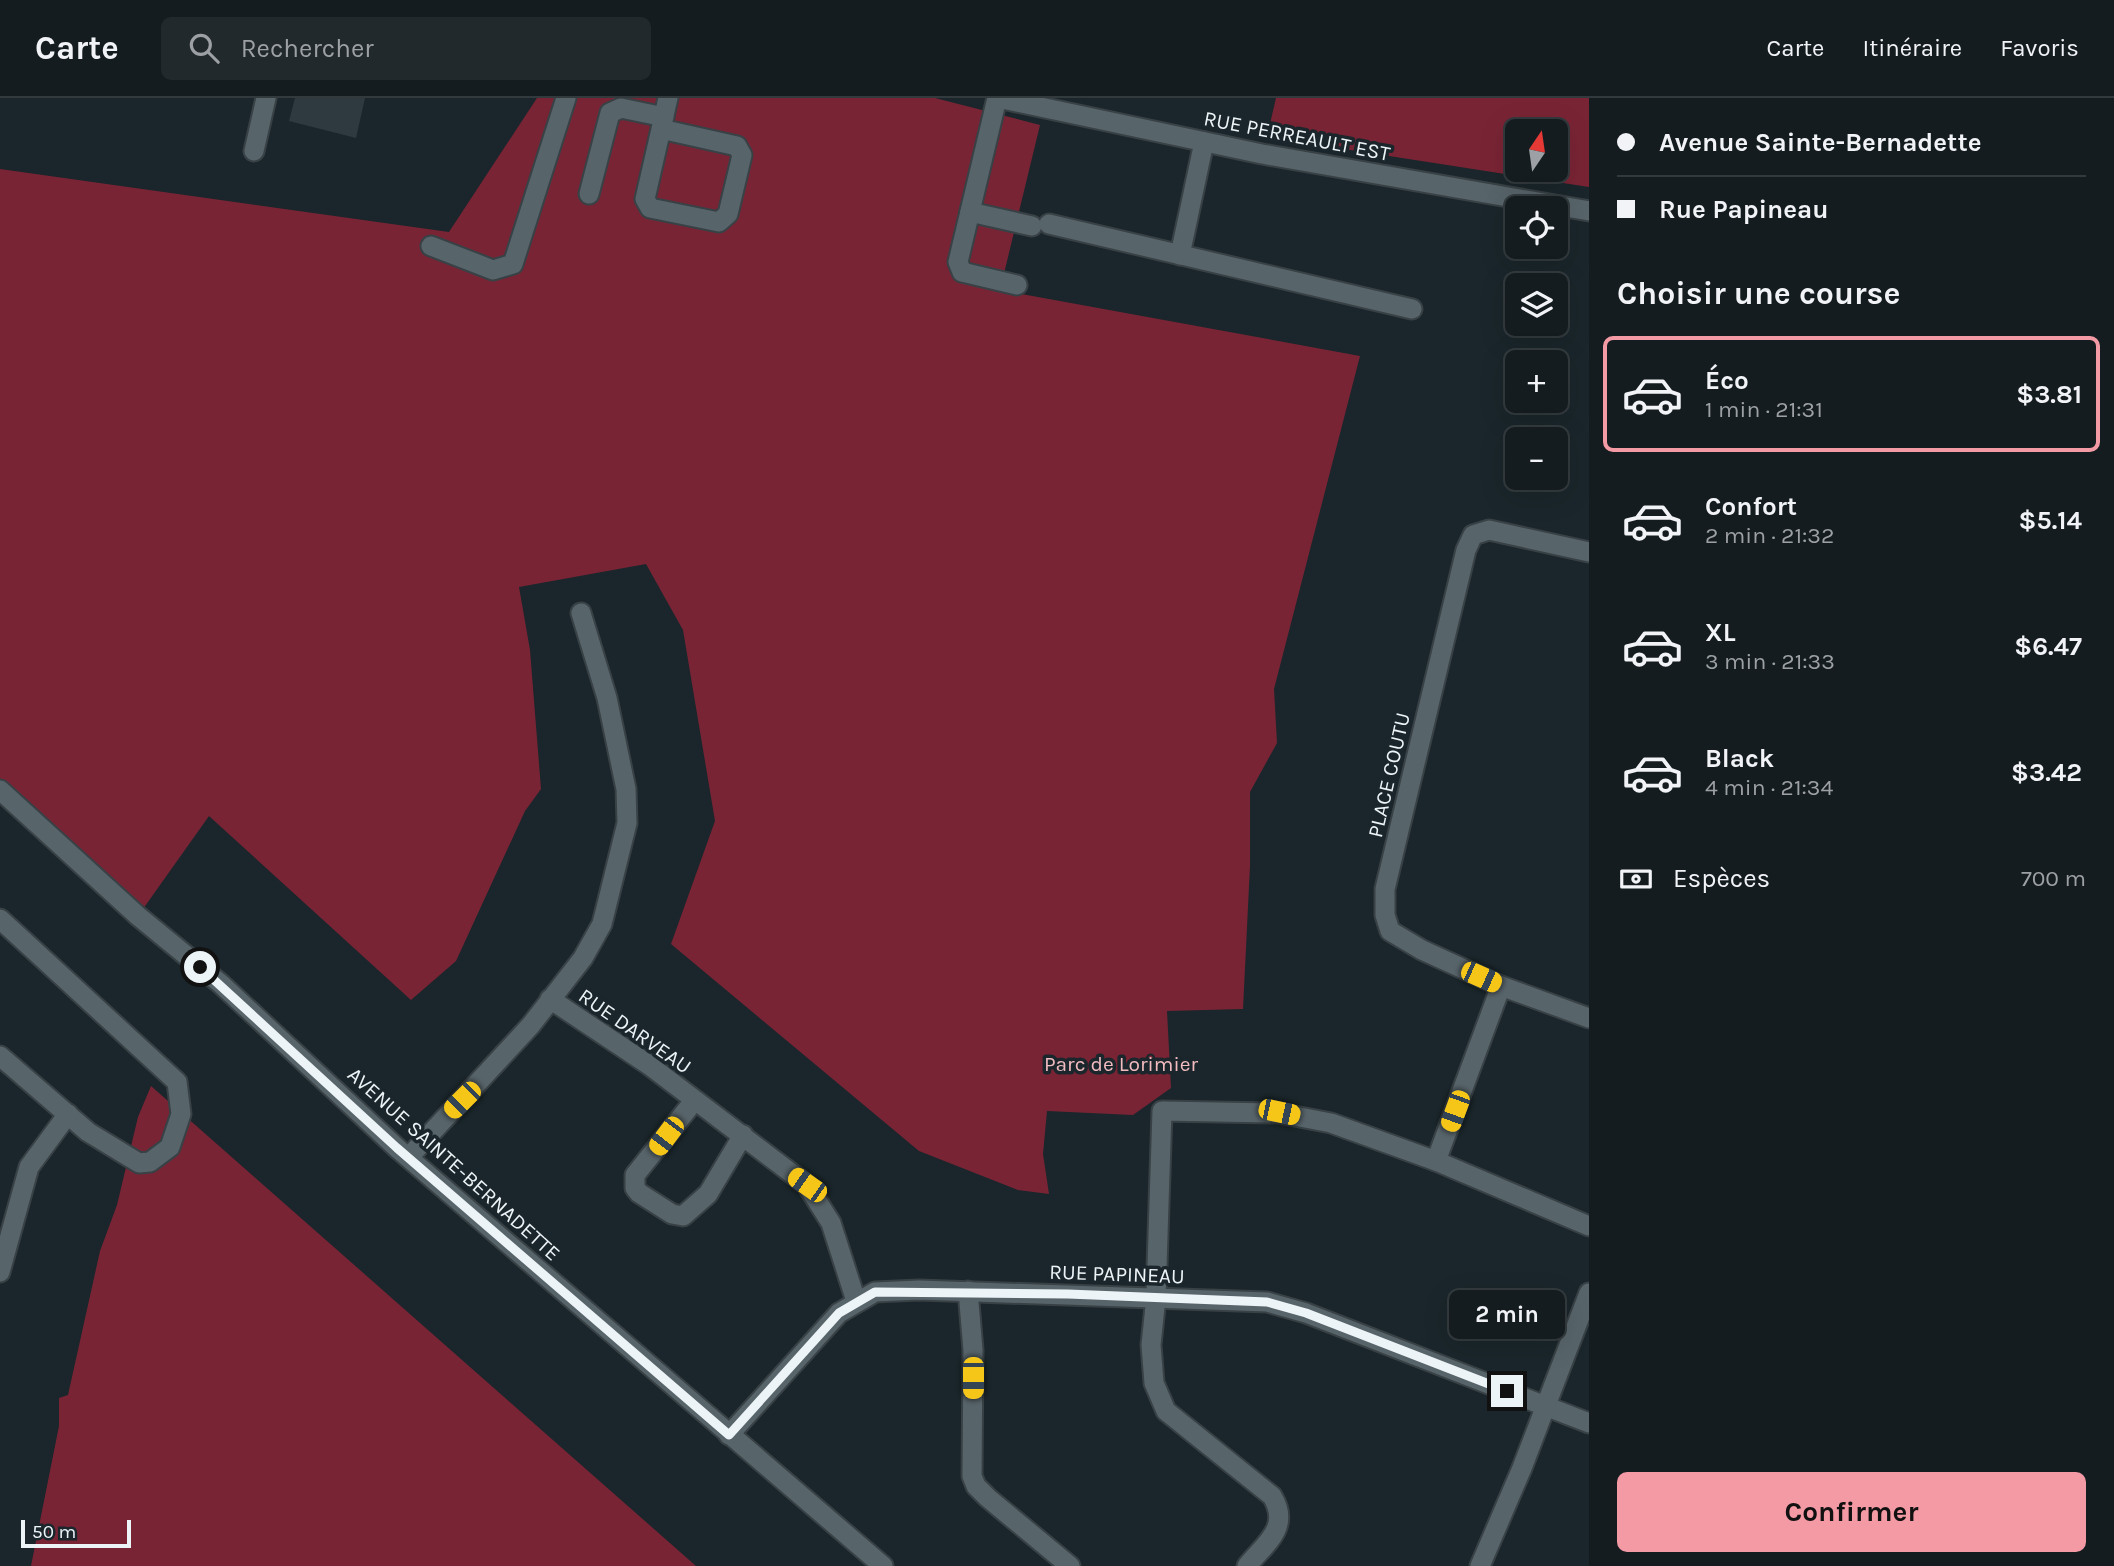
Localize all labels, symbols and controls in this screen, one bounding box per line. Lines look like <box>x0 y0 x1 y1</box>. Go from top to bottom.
search box <box>161 17 651 80</box>
text: Carte <box>35 29 119 67</box>
icon: search <box>185 29 223 67</box>
text: Rechercher <box>241 33 374 64</box>
text: Carte <box>1766 34 1824 62</box>
text: Itinéraire <box>1862 34 1962 62</box>
text: Favoris <box>2000 34 2079 62</box>
street label: RUE PERREAULT EST <box>1202 106 1393 166</box>
north arrow <box>1505 119 1568 182</box>
map controls <box>1505 119 1568 490</box>
text: Avenue Sainte-Bernadette <box>1659 127 1981 158</box>
text: Rue Papineau <box>1659 194 1829 225</box>
button: locate <box>1505 196 1568 259</box>
button: layers <box>1505 273 1568 336</box>
text: Choisir une course <box>1617 275 1900 312</box>
button: + <box>1505 350 1568 413</box>
icon: car <box>1621 363 1684 426</box>
text: Éco <box>1705 365 1749 396</box>
text: $3.81 <box>2016 379 2082 410</box>
text: 1 min · 21:31 <box>1705 396 1823 423</box>
button: − <box>1505 427 1568 490</box>
icon: car <box>1621 489 1684 552</box>
text: Confort <box>1705 491 1797 522</box>
text: $5.14 <box>2019 505 2082 536</box>
text: 2 min · 21:32 <box>1705 522 1834 549</box>
icon: car <box>1621 615 1684 678</box>
text: XL <box>1705 617 1736 648</box>
text: $6.47 <box>2014 631 2082 662</box>
text: 3 min · 21:33 <box>1705 648 1835 675</box>
street label: PLACE COUTU <box>1363 710 1415 840</box>
icon: car <box>1621 741 1684 804</box>
text: Black <box>1705 743 1774 774</box>
text: $3.42 <box>2011 757 2082 788</box>
text: 4 min · 21:34 <box>1705 774 1833 801</box>
icon: cash <box>1617 860 1655 898</box>
text: Espèces <box>1673 863 1770 894</box>
text: 700 m <box>2021 865 2086 892</box>
route start <box>184 951 216 983</box>
car <box>1458 959 1505 995</box>
street label: RUE DARVEAU <box>574 983 696 1079</box>
park label: Parc de Lorimier <box>1044 1052 1199 1076</box>
street label: AVENUE SAINTE-BERNADETTE <box>343 1062 565 1266</box>
car <box>440 1078 485 1122</box>
car <box>1438 1088 1473 1134</box>
car <box>1257 1097 1302 1127</box>
car <box>645 1113 688 1159</box>
car <box>784 1164 831 1206</box>
street label: RUE PAPINEAU <box>1049 1260 1185 1288</box>
callout: 2 min <box>1449 1290 1565 1338</box>
text: 2 min <box>1475 1301 1539 1328</box>
car <box>963 1357 984 1399</box>
route end <box>1491 1375 1523 1407</box>
button: Confirmer <box>1617 1472 2086 1552</box>
scale bar <box>21 1517 131 1549</box>
text: 50 m <box>32 1521 76 1543</box>

